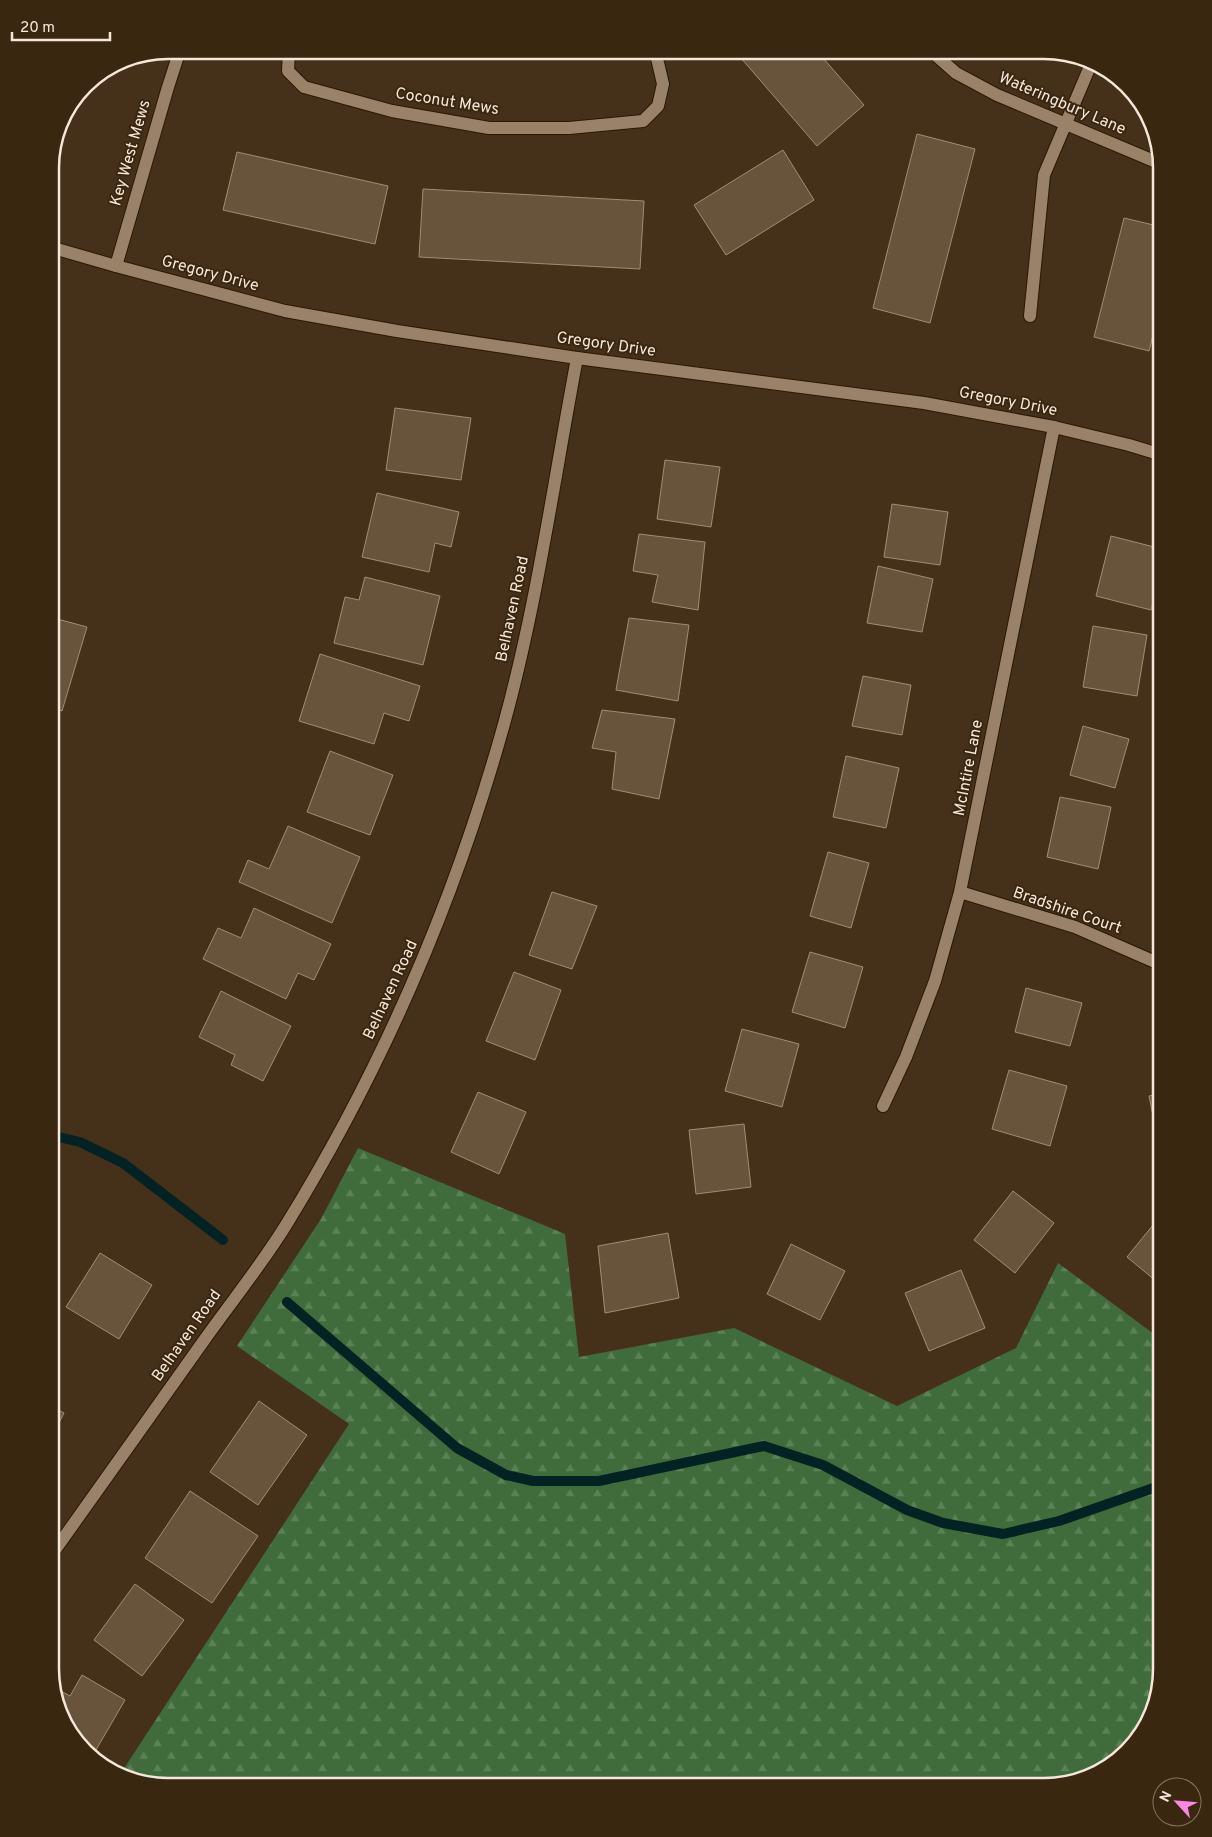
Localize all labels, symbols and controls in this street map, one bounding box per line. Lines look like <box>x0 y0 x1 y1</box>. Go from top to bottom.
scale bar <box>12 10 110 42</box>
text: 20 m <box>20 19 55 38</box>
street label: Wateringbury Lane <box>995 68 1129 140</box>
street label: Coconut Mews <box>394 84 500 120</box>
street label: Key West Mews <box>106 98 156 208</box>
street label: Gregory Drive <box>159 251 261 297</box>
street label: Gregory Drive <box>555 328 657 362</box>
street label: Gregory Drive <box>957 383 1059 421</box>
street label: Belhaven Road <box>492 554 534 664</box>
street label: McIntire Lane <box>950 718 988 818</box>
street label: Bradshire Court <box>1010 883 1124 939</box>
street label: Belhaven Road <box>359 937 423 1043</box>
street label: Belhaven Road <box>148 1286 226 1386</box>
north arrow <box>1152 1777 1202 1827</box>
text: N <box>1157 1789 1177 1805</box>

